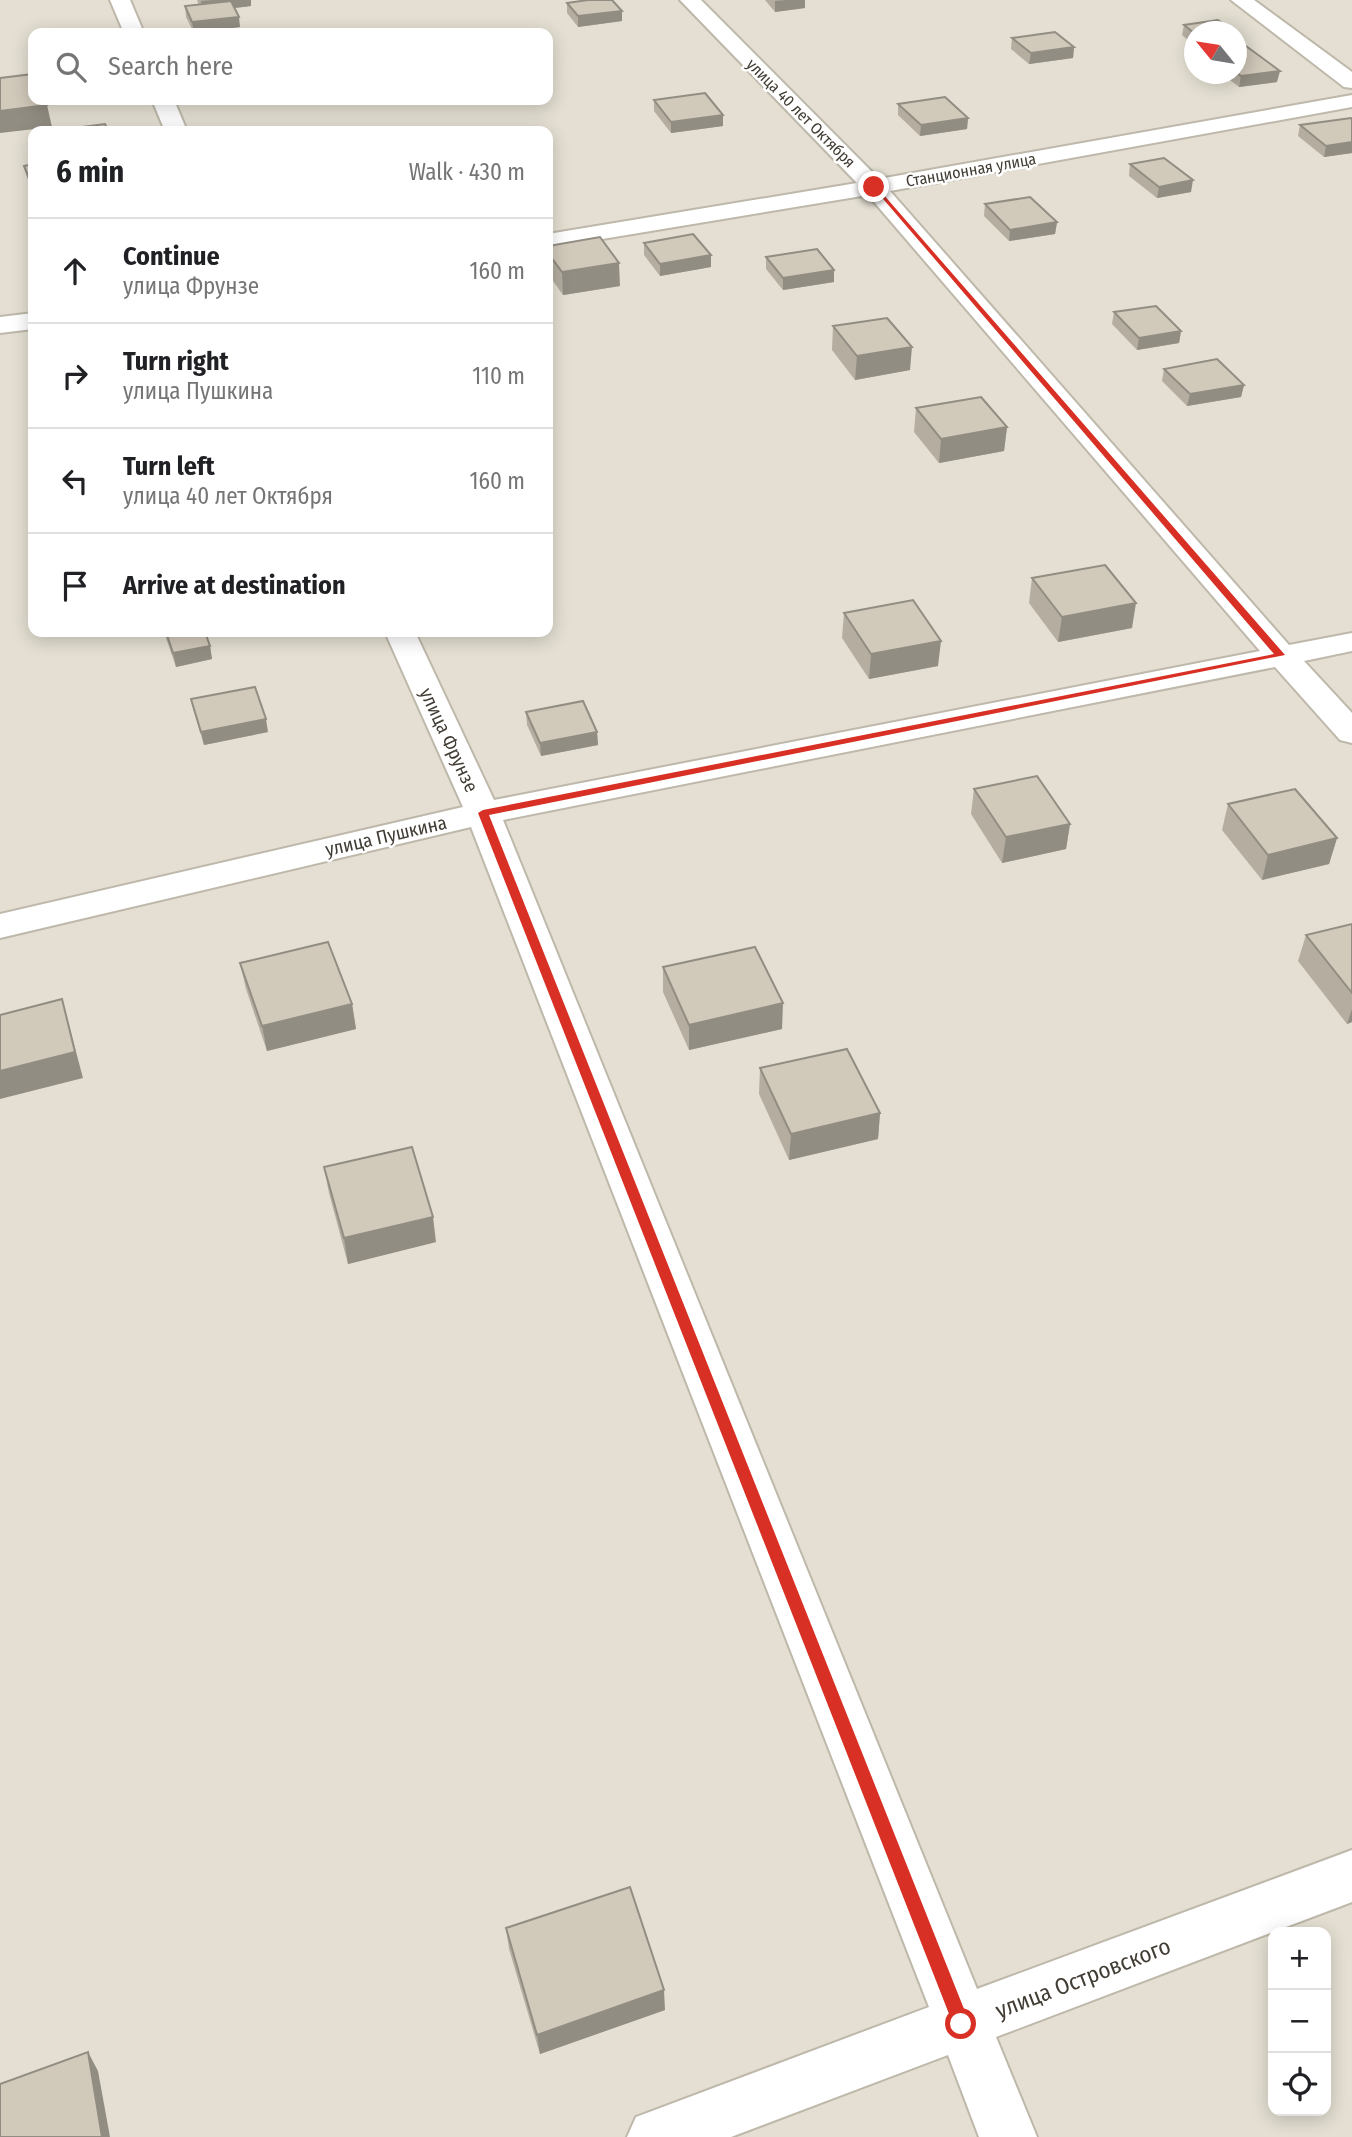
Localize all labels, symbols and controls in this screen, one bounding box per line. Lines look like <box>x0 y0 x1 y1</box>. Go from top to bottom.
north arrow <box>1184 21 1247 84</box>
search box <box>28 28 553 105</box>
icon: search <box>52 48 90 86</box>
text: Search here <box>108 51 233 82</box>
street label: улица 40 лет Октября <box>743 55 859 171</box>
street label: Станционная улица <box>904 149 1038 191</box>
text: 6 min <box>56 154 124 190</box>
text: Walk · 430 m <box>409 158 525 186</box>
route end <box>858 171 889 202</box>
text: Continue <box>123 241 220 272</box>
icon: ahead <box>56 252 94 290</box>
text: 160 m <box>470 257 525 285</box>
text: улица Фрунзе <box>123 272 259 300</box>
text: Turn right <box>123 346 229 377</box>
icon: right <box>56 357 94 395</box>
text: 110 m <box>472 362 525 390</box>
text: улица Пушкина <box>123 377 273 405</box>
text: Turn left <box>123 451 215 482</box>
icon: left <box>56 462 94 500</box>
text: 160 m <box>470 467 525 495</box>
text: улица 40 лет Октября <box>123 482 333 510</box>
icon: arrive <box>56 567 94 605</box>
text: Arrive at destination <box>123 570 346 601</box>
street label: улица Фрунзе <box>415 684 483 796</box>
street label: улица Пушкина <box>323 811 449 861</box>
map controls <box>1268 1927 1331 2116</box>
button: + <box>1268 1927 1331 1990</box>
street label: улица Островского <box>991 1932 1175 2024</box>
button: − <box>1268 1990 1331 2053</box>
route start <box>945 2008 976 2039</box>
button: locate <box>1268 2053 1331 2116</box>

